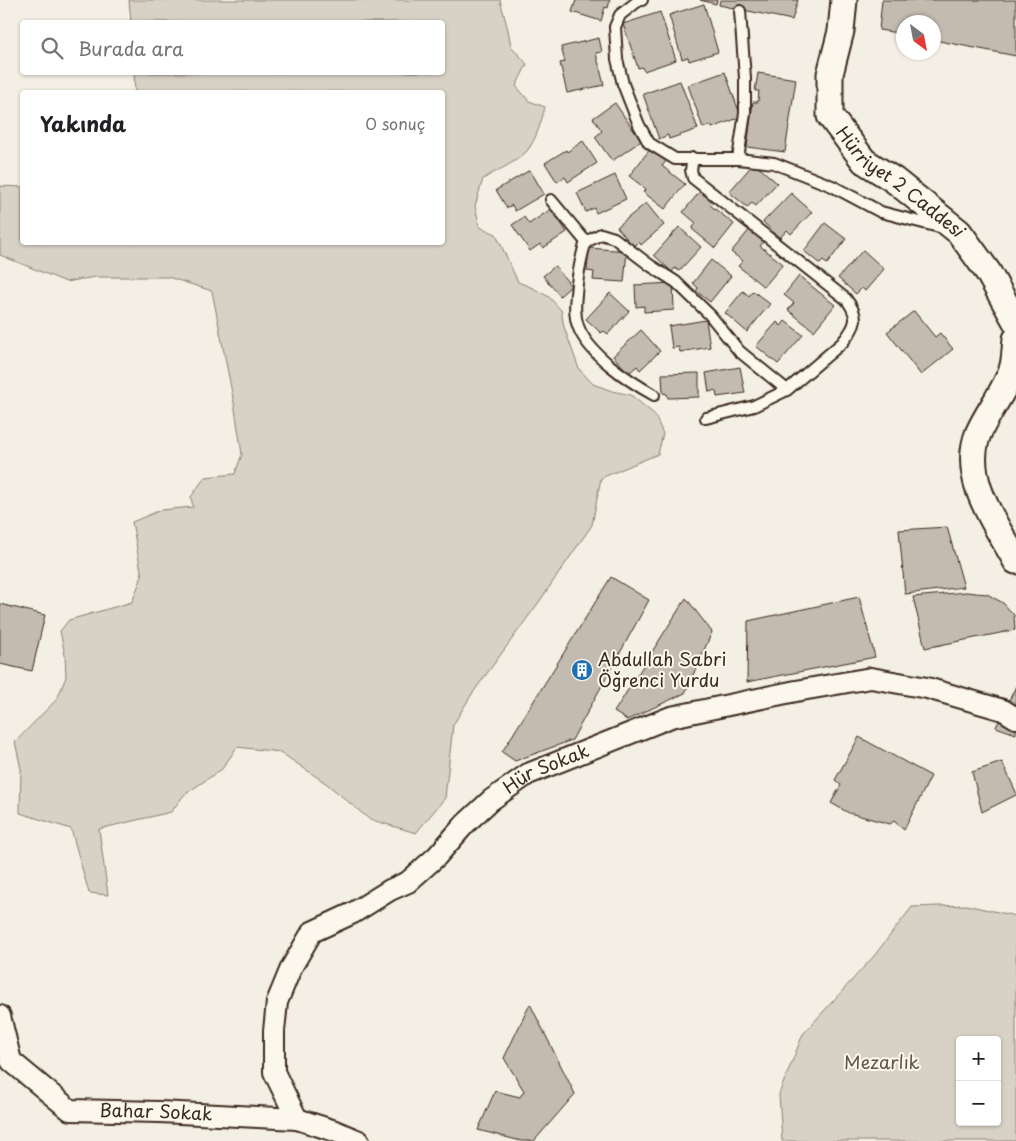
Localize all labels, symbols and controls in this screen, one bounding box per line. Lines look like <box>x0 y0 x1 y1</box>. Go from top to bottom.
north arrow <box>896 15 941 60</box>
search box <box>20 20 445 75</box>
icon: search <box>38 34 66 62</box>
text: Burada ara <box>78 34 183 62</box>
text: Yakında <box>40 107 126 139</box>
text: 0 sonuç <box>365 111 425 135</box>
street label: Hürriyet 2 Caddesi <box>830 120 973 242</box>
place label: Abdullah Sabri Öğrenci Yurdu <box>598 645 726 693</box>
building icon: Abdullah Sabri Öğrenci Yurdu <box>570 658 594 682</box>
street label: Hür Sokak <box>497 736 593 800</box>
map controls <box>956 1036 1001 1126</box>
button: + <box>956 1036 1001 1081</box>
park label: Mezarlık <box>844 1048 920 1075</box>
button: − <box>956 1081 1001 1126</box>
street label: Bahar Sokak <box>99 1096 213 1127</box>

